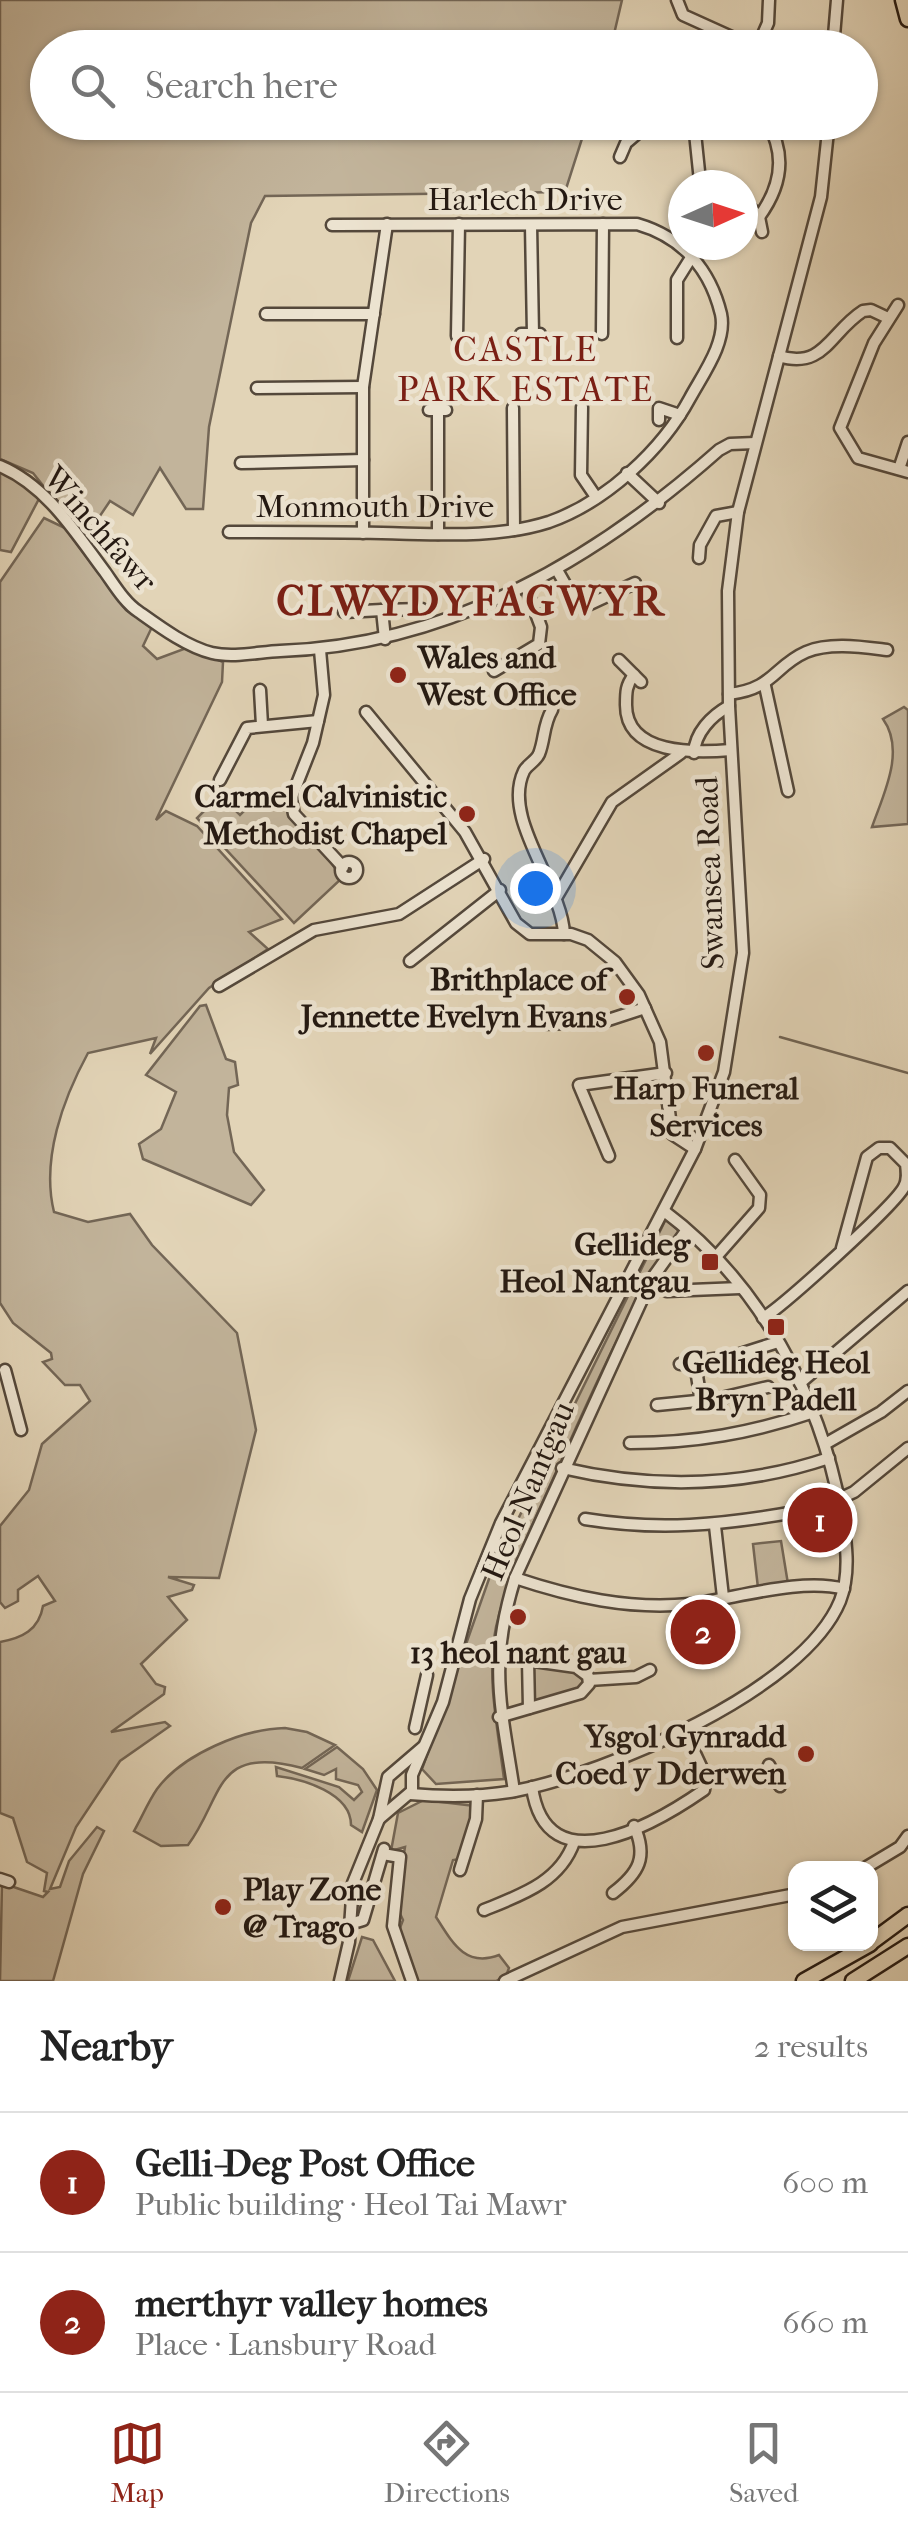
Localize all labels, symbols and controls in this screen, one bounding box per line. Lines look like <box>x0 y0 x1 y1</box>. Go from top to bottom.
search box <box>30 30 878 140</box>
icon: search <box>65 58 120 113</box>
text: Search here <box>145 63 338 108</box>
north arrow <box>668 170 758 260</box>
street label: Harlech Drive <box>428 181 623 218</box>
district label: CASTLE PARK ESTATE <box>397 329 655 410</box>
street label: Winchfawr <box>35 458 164 599</box>
street label: Monmouth Drive <box>256 488 494 525</box>
district label: CLWYDYFAGWYR <box>276 577 666 626</box>
place label: Wales and West Office <box>416 639 577 713</box>
marker: Wales and West Office <box>387 664 409 686</box>
street label: Swansea Road <box>688 775 732 970</box>
place label: Carmel Calvinistic Methodist Chapel <box>194 778 447 852</box>
marker: Carmel Calvinistic Methodist Chapel <box>456 803 478 825</box>
your location <box>510 863 561 914</box>
place label: Brithplace of Jennette Evelyn Evans <box>298 961 614 1035</box>
marker: Brithplace of Jennette Evelyn Evans <box>616 986 638 1008</box>
marker: Harp Funeral Services <box>695 1042 717 1064</box>
place label: Harp Funeral Services <box>613 1070 799 1144</box>
place label: Gellideg Heol Nantgau <box>500 1226 691 1300</box>
marker: Gellideg Heol Nantgau <box>699 1251 721 1273</box>
marker: Gellideg Heol Bryn Padell <box>765 1316 787 1338</box>
place label: Gellideg Heol Bryn Padell <box>682 1344 870 1418</box>
street label: Heol Nantgau <box>474 1396 582 1586</box>
pin: 1 <box>788 1482 852 1558</box>
pin: 2 <box>670 1594 736 1670</box>
marker: 13 heol nant gau <box>507 1606 529 1628</box>
place label: 13 heol nant gau <box>410 1634 627 1671</box>
place label: Ysgol Gynradd Coed y Dderwen <box>555 1718 788 1792</box>
marker: Ysgol Gynradd Coed y Dderwen <box>795 1743 817 1765</box>
map controls <box>788 1861 878 1951</box>
button: layers <box>788 1861 878 1951</box>
place label: Play Zone @ Trago <box>243 1871 381 1945</box>
marker: Play Zone @ Trago <box>212 1896 234 1918</box>
text: Nearby <box>40 2022 172 2071</box>
text: 2 results <box>754 2028 868 2065</box>
text: Gelli-Deg Post Office <box>135 2141 475 2186</box>
text: 1 <box>67 2164 78 2201</box>
text: 600 m <box>782 2164 868 2201</box>
text: Public building · Heol Tai Mawr <box>135 2186 567 2223</box>
text: merthyr valley homes <box>135 2281 488 2326</box>
text: 2 <box>64 2304 81 2341</box>
text: 660 m <box>782 2304 868 2341</box>
text: Place · Lansbury Road <box>135 2326 436 2363</box>
tab: Map <box>110 2416 165 2509</box>
tab: Directions <box>384 2416 510 2509</box>
tab: Saved <box>729 2416 798 2509</box>

